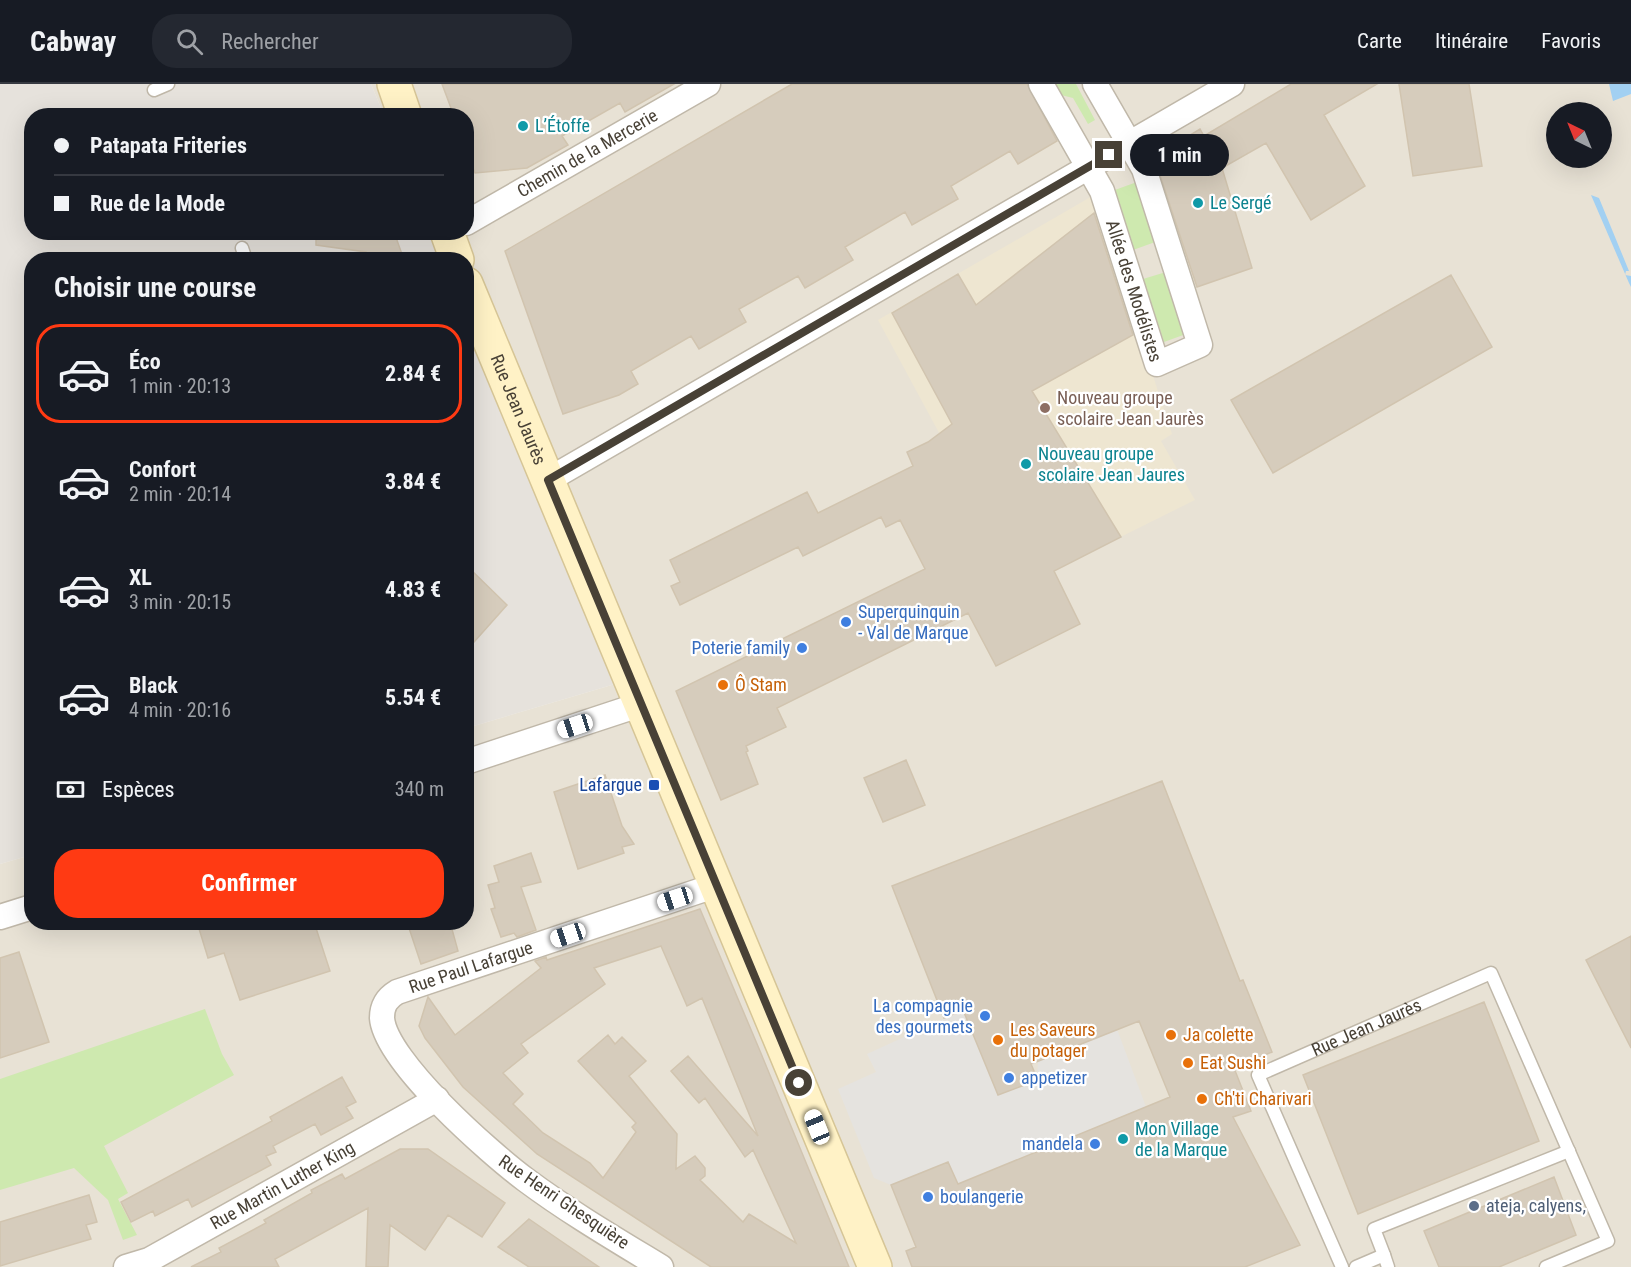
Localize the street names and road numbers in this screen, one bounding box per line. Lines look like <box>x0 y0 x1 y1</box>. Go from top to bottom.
street label: Chemin de la Mercerie <box>513 104 661 201</box>
street label: Allée des Modélistes <box>1102 217 1167 364</box>
street label: Rue Jean Jaurès <box>486 351 551 468</box>
street label: Rue Paul Lafargue <box>406 936 535 997</box>
street label: Rue Jean Jaurès <box>1308 994 1424 1060</box>
street label: Rue Martin Luther King <box>206 1136 358 1234</box>
street label: Rue Henri Ghesquière <box>495 1150 634 1253</box>

